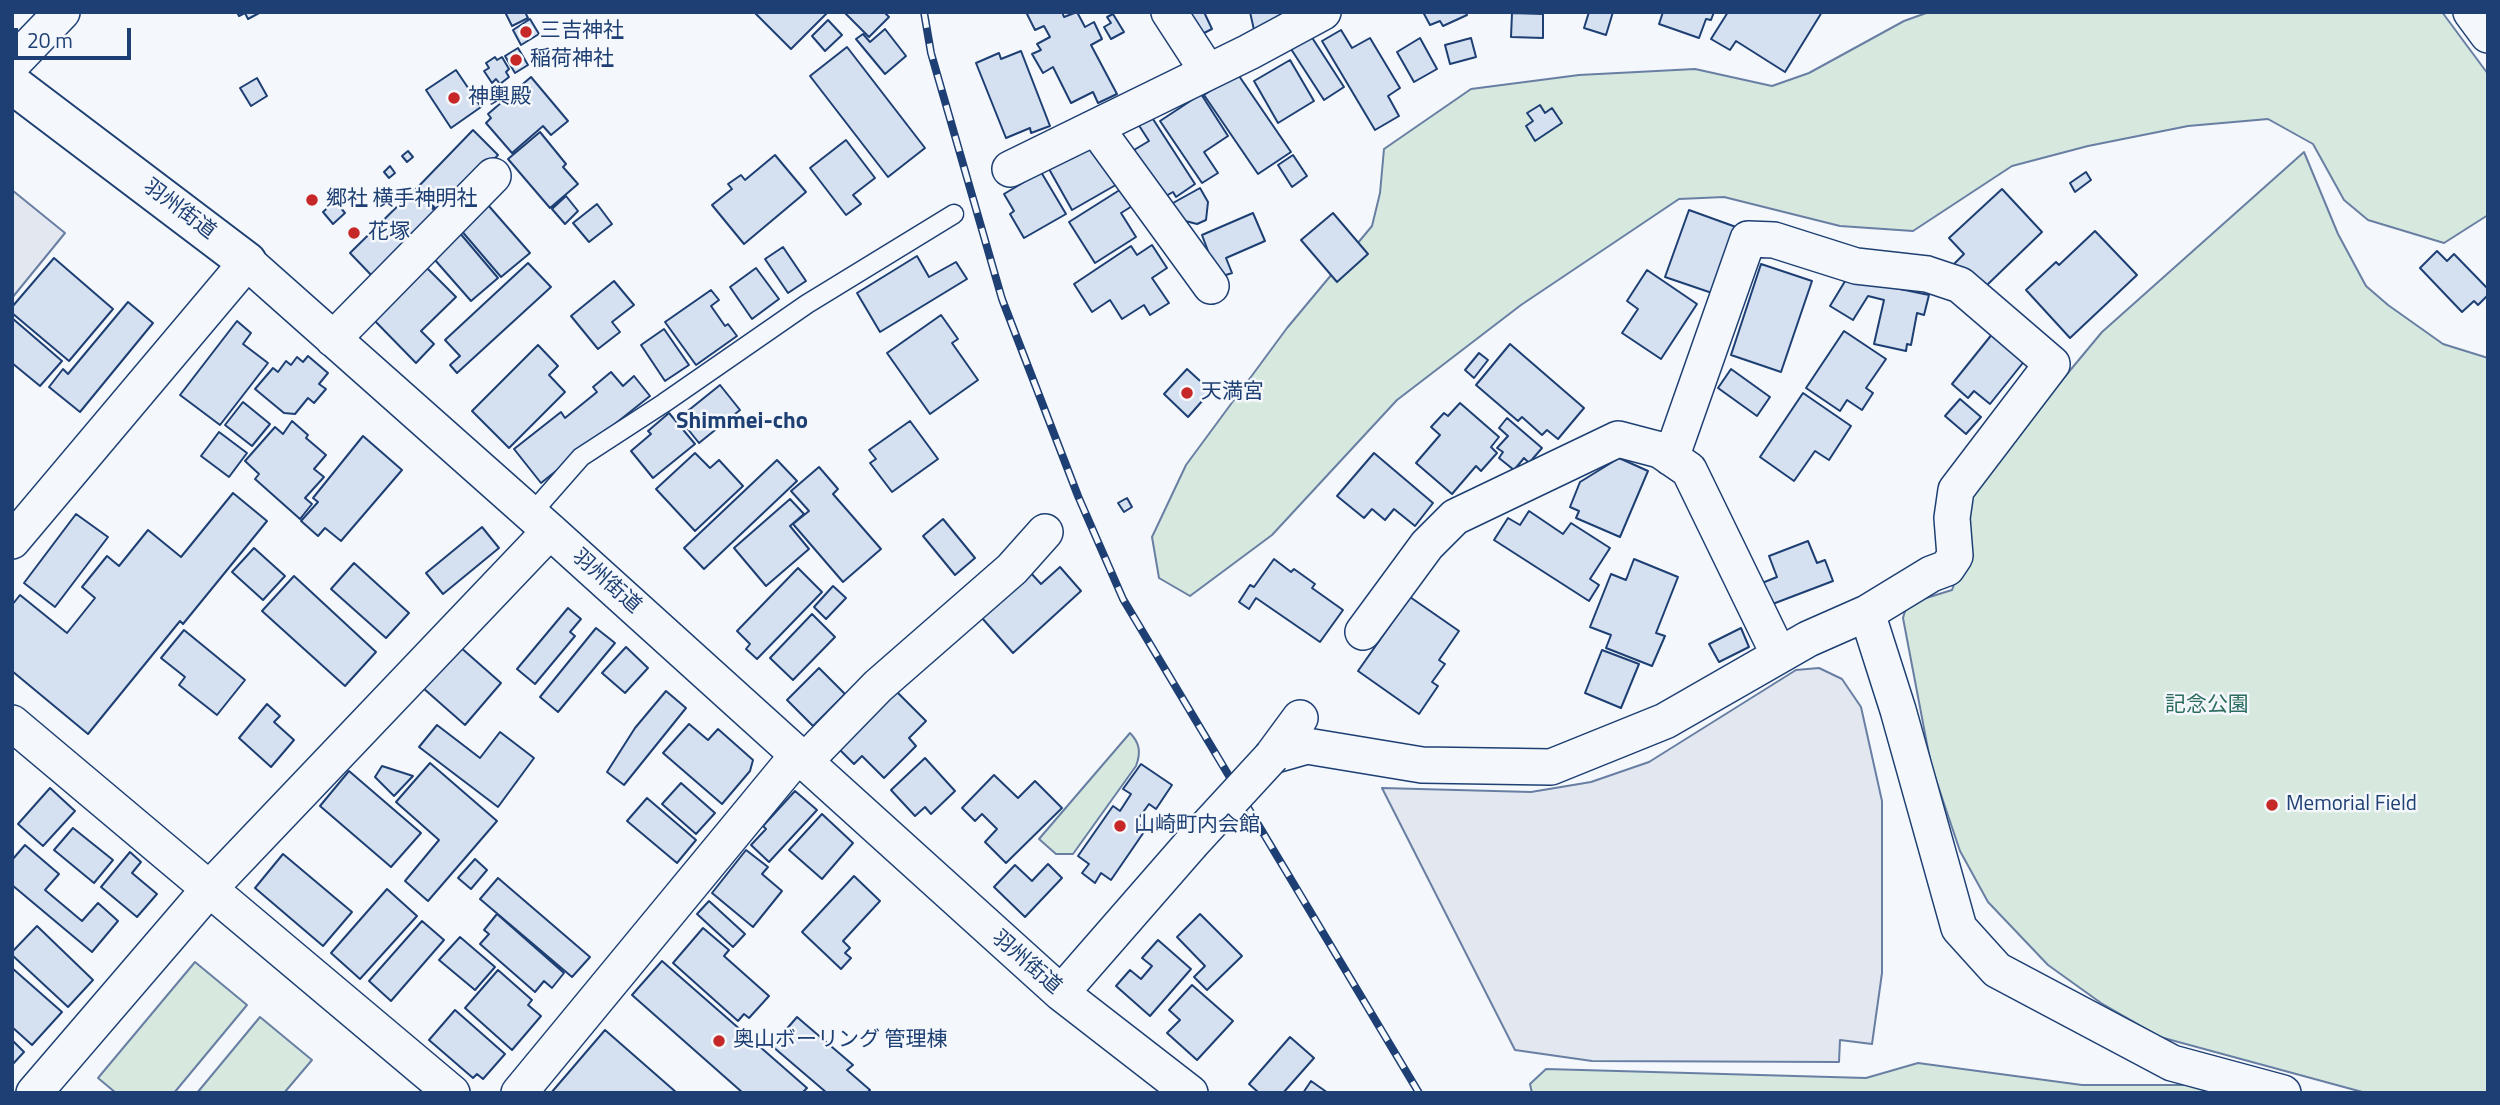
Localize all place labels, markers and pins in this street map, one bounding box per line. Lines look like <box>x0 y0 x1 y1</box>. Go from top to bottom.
place label: 三吉神社 <box>540 19 624 45</box>
marker: 三吉神社 <box>518 24 534 40</box>
place label: 稲荷神社 <box>530 47 614 73</box>
marker: 稲荷神社 <box>508 52 524 68</box>
place label: 神輿殿 <box>468 85 531 111</box>
marker: 神輿殿 <box>446 90 462 106</box>
place label: 郷社 横手神明社 <box>326 187 478 213</box>
marker: 郷社 横手神明社 <box>304 192 320 208</box>
place label: 花塚 <box>368 220 410 246</box>
marker: 花塚 <box>346 225 362 241</box>
place label: 天満宮 <box>1201 380 1264 406</box>
marker: 天満宮 <box>1179 385 1195 401</box>
place label: Memorial Field <box>2286 792 2417 818</box>
marker: Memorial Field <box>2264 797 2280 813</box>
place label: 山崎町内会館 <box>1134 813 1260 839</box>
marker: 山崎町内会館 <box>1112 818 1128 834</box>
place label: 奥山ボーリング 管理棟 <box>733 1028 948 1054</box>
marker: 奥山ボーリング 管理棟 <box>711 1033 727 1049</box>

